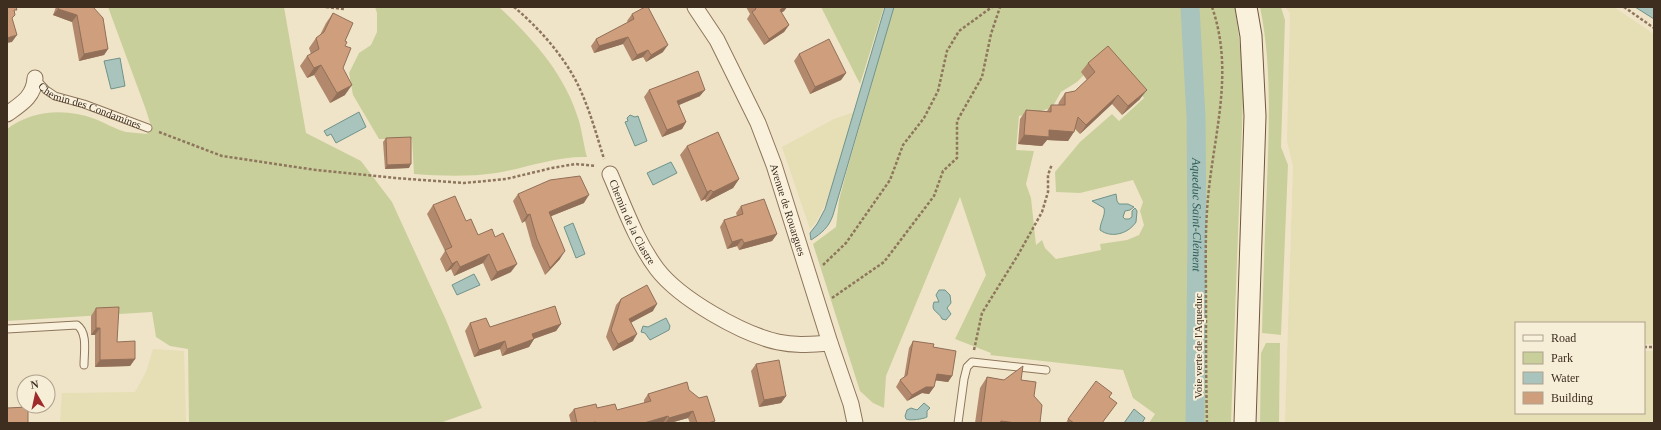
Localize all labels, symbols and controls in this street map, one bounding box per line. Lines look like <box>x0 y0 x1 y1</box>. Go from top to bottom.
street label: Chemin des Condamines <box>36 80 143 131</box>
water label: Aqueduc Saint-Clément <box>1189 157 1204 272</box>
street label: Avenue de Rouargues <box>768 162 808 257</box>
street label: Chemin de la Clastre <box>607 178 658 267</box>
street label: Voie verte de l'Aqueduc <box>1192 293 1204 399</box>
legend <box>1515 322 1645 414</box>
text: Road <box>1551 331 1576 345</box>
text: Park <box>1551 351 1573 365</box>
text: Water <box>1551 371 1579 385</box>
north arrow <box>16 374 56 414</box>
text: N <box>30 378 39 391</box>
text: Building <box>1551 391 1593 405</box>

